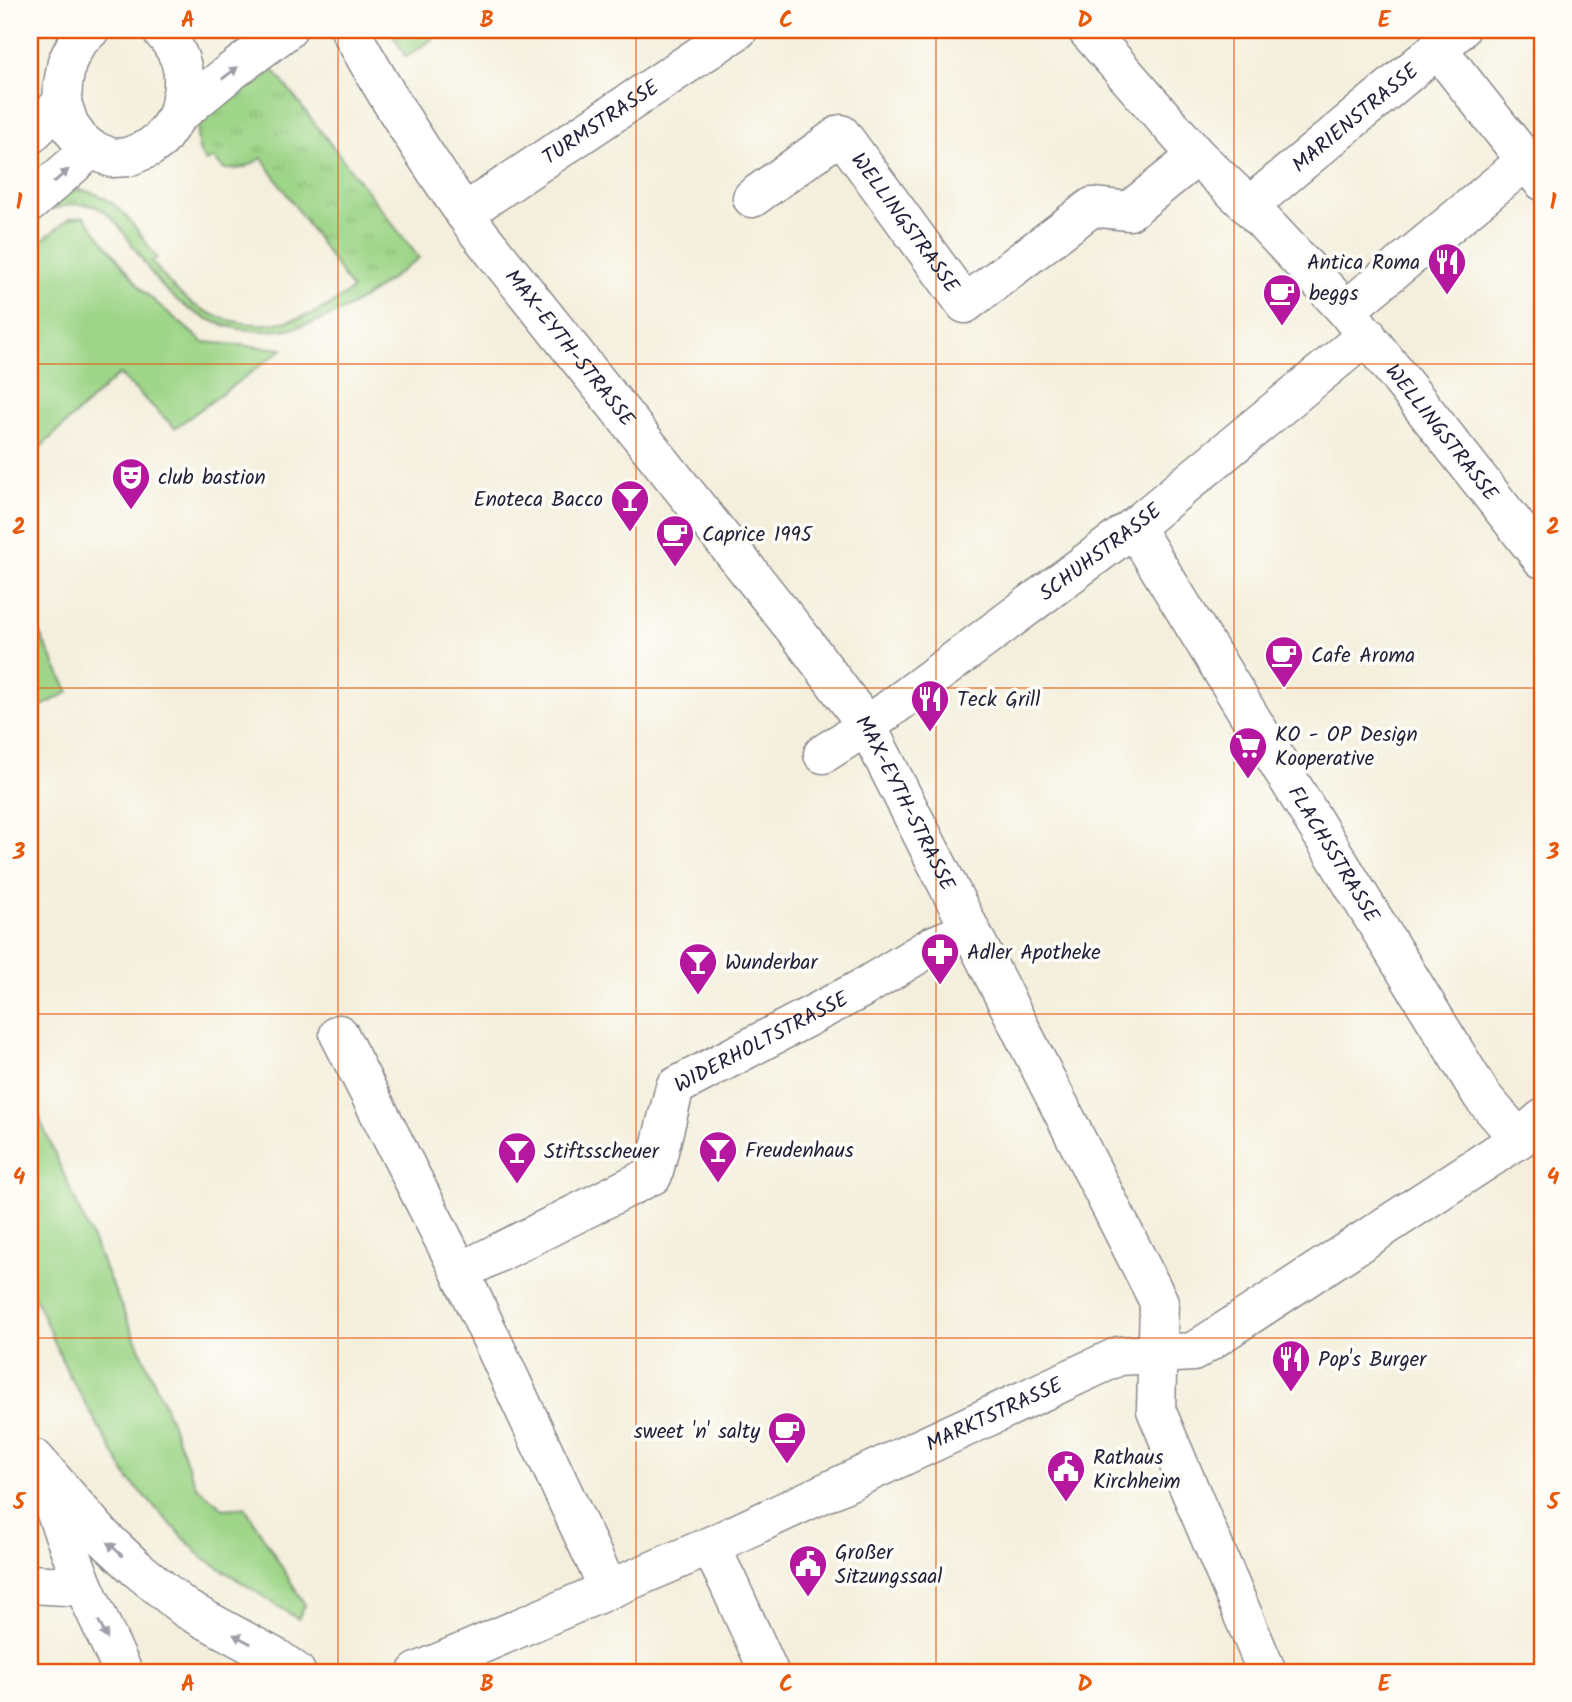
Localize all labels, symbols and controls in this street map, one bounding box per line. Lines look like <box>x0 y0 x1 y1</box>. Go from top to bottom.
text: A <box>181 3 195 39</box>
text: B <box>480 3 494 39</box>
text: C <box>779 3 793 39</box>
text: D <box>1077 3 1093 39</box>
text: E <box>1378 3 1392 39</box>
street label: MARIENSTRASSE <box>1285 55 1427 182</box>
one-way arrow <box>220 65 238 80</box>
street label: TURMSTRASSE <box>536 72 667 174</box>
street label: WELLINGSTRASSE <box>842 146 967 301</box>
one-way arrow <box>52 169 69 184</box>
text: 1 <box>16 185 23 221</box>
text: 1 <box>1550 185 1557 221</box>
restaurant icon: Antica Roma <box>1426 241 1468 296</box>
place label: Antica Roma <box>1307 247 1420 280</box>
street label: MAX-EYTH-STRASSE <box>496 263 642 435</box>
cafe icon: beggs <box>1261 272 1303 327</box>
place label: beggs <box>1309 278 1358 311</box>
street label: WELLINGSTRASSE <box>1376 357 1506 510</box>
theatre icon: club bastion <box>110 456 152 511</box>
place label: club bastion <box>158 462 266 495</box>
bar icon: Enoteca Bacco <box>609 478 651 533</box>
place label: Enoteca Bacco <box>473 484 603 517</box>
street label: SCHUHSTRASSE <box>1032 495 1170 610</box>
text: 2 <box>12 510 26 546</box>
text: 2 <box>1546 510 1560 546</box>
cafe icon: Caprice 1995 <box>654 513 696 568</box>
place label: Caprice 1995 <box>702 519 814 552</box>
cafe icon: Cafe Aroma <box>1263 634 1305 689</box>
place label: Cafe Aroma <box>1311 640 1415 673</box>
restaurant icon: Teck Grill <box>909 678 951 733</box>
place label: Teck Grill <box>957 684 1040 717</box>
street label: MAX-EYTH-STRASSE <box>846 708 963 898</box>
place label: KO - OP Design Kooperative <box>1275 719 1418 776</box>
supermarket icon: KO - OP Design Kooperative <box>1227 725 1269 780</box>
street label: FLACHSSTRASSE <box>1278 780 1387 930</box>
text: 3 <box>12 835 26 871</box>
text: 3 <box>1546 835 1560 871</box>
pharmacy icon: Adler Apotheke <box>919 931 961 986</box>
place label: Adler Apotheke <box>967 937 1101 970</box>
bar icon: Wunderbar <box>677 941 719 996</box>
place label: Wunderbar <box>725 947 818 980</box>
street label: WIDERHOLTSTRASSE <box>669 983 855 1103</box>
bar icon: Freudenhaus <box>697 1129 739 1184</box>
bar icon: Stiftsscheuer <box>496 1130 538 1185</box>
place label: Freudenhaus <box>745 1135 854 1168</box>
place label: Stiftsscheuer <box>544 1136 660 1169</box>
text: 4 <box>13 1160 26 1196</box>
text: 4 <box>1547 1160 1560 1196</box>
restaurant icon: Pop's Burger <box>1270 1338 1312 1393</box>
place label: Pop's Burger <box>1318 1344 1427 1377</box>
street label: MARKTSTRASSE <box>921 1369 1069 1461</box>
cafe icon: sweet 'n' salty <box>766 1410 808 1465</box>
place label: sweet 'n' salty <box>634 1416 760 1449</box>
place label: Rathaus Kirchheim <box>1093 1442 1180 1499</box>
public building icon: Rathaus Kirchheim <box>1045 1448 1087 1503</box>
text: 5 <box>12 1485 27 1521</box>
text: 5 <box>1546 1485 1561 1521</box>
place label: Großer Sitzungssaal <box>835 1537 943 1594</box>
one-way arrow <box>107 1541 124 1557</box>
public building icon: Großer Sitzungssaal <box>787 1543 829 1598</box>
one-way arrow <box>97 1620 109 1640</box>
one-way arrow <box>232 1633 252 1645</box>
text: A <box>181 1667 195 1702</box>
text: B <box>480 1667 494 1702</box>
text: C <box>779 1667 793 1702</box>
text: D <box>1077 1667 1093 1702</box>
text: E <box>1378 1667 1392 1702</box>

